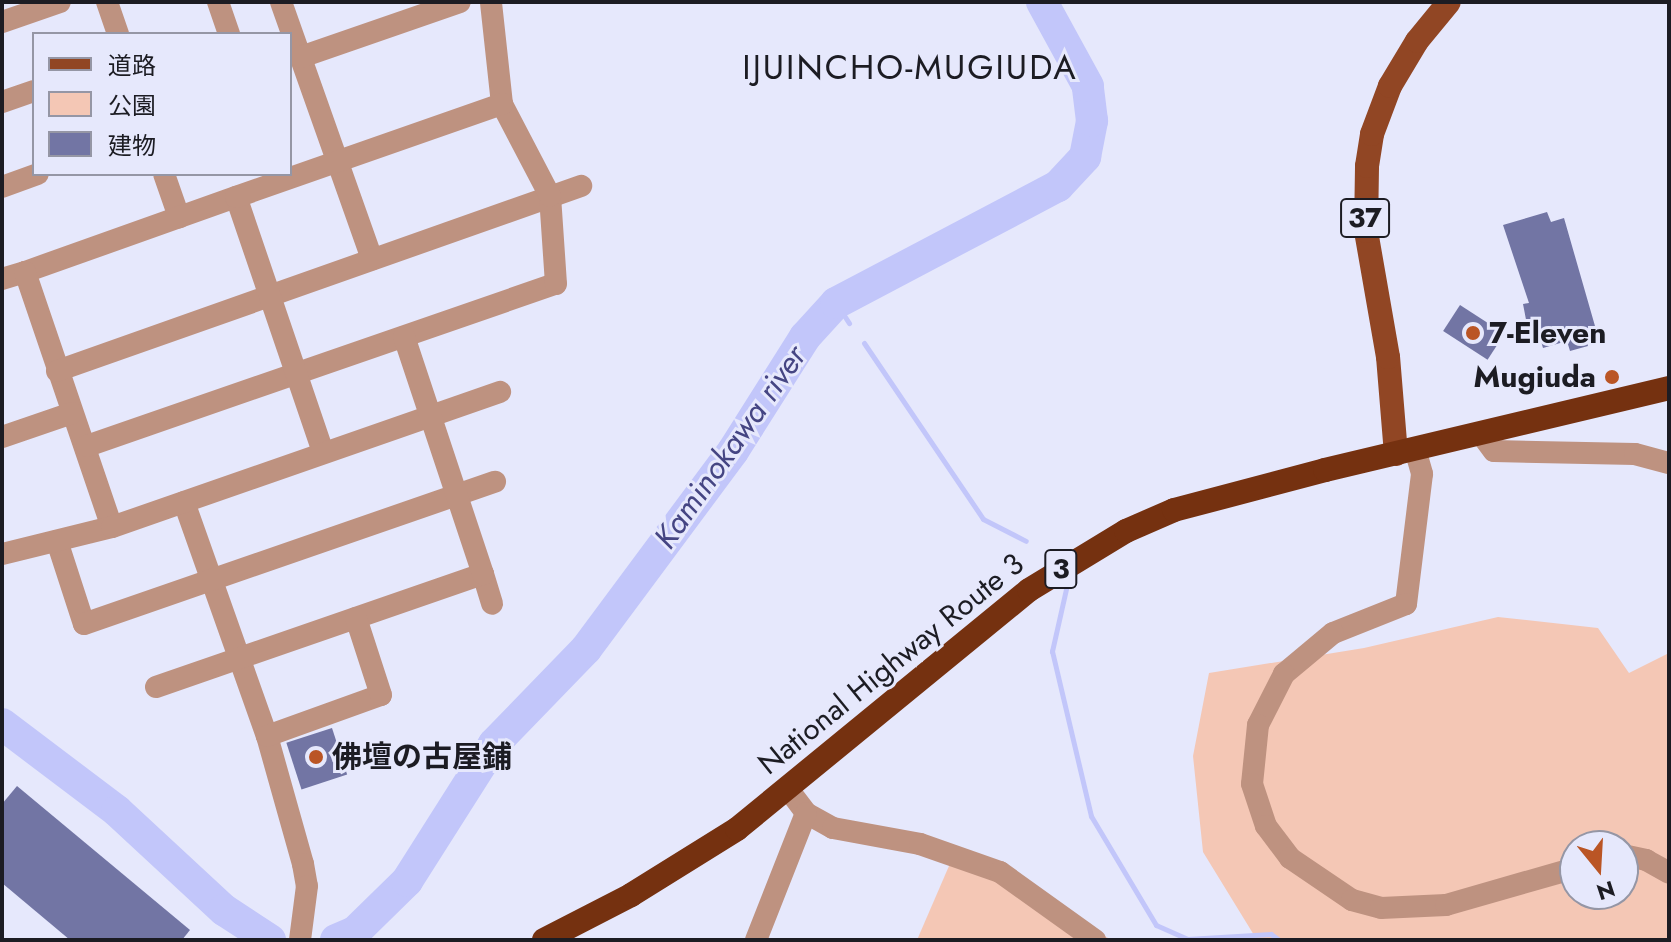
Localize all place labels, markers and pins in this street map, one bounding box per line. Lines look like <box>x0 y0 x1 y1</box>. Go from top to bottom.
place label: 7-Eleven <box>1489 315 1606 351</box>
marker: 7-Eleven <box>1464 324 1482 342</box>
place label: Mugiuda <box>1474 359 1596 395</box>
marker: Mugiuda <box>1603 368 1621 386</box>
place label: 佛壇の古屋鋪 <box>332 739 512 775</box>
marker: 佛壇の古屋鋪 <box>307 748 325 766</box>

